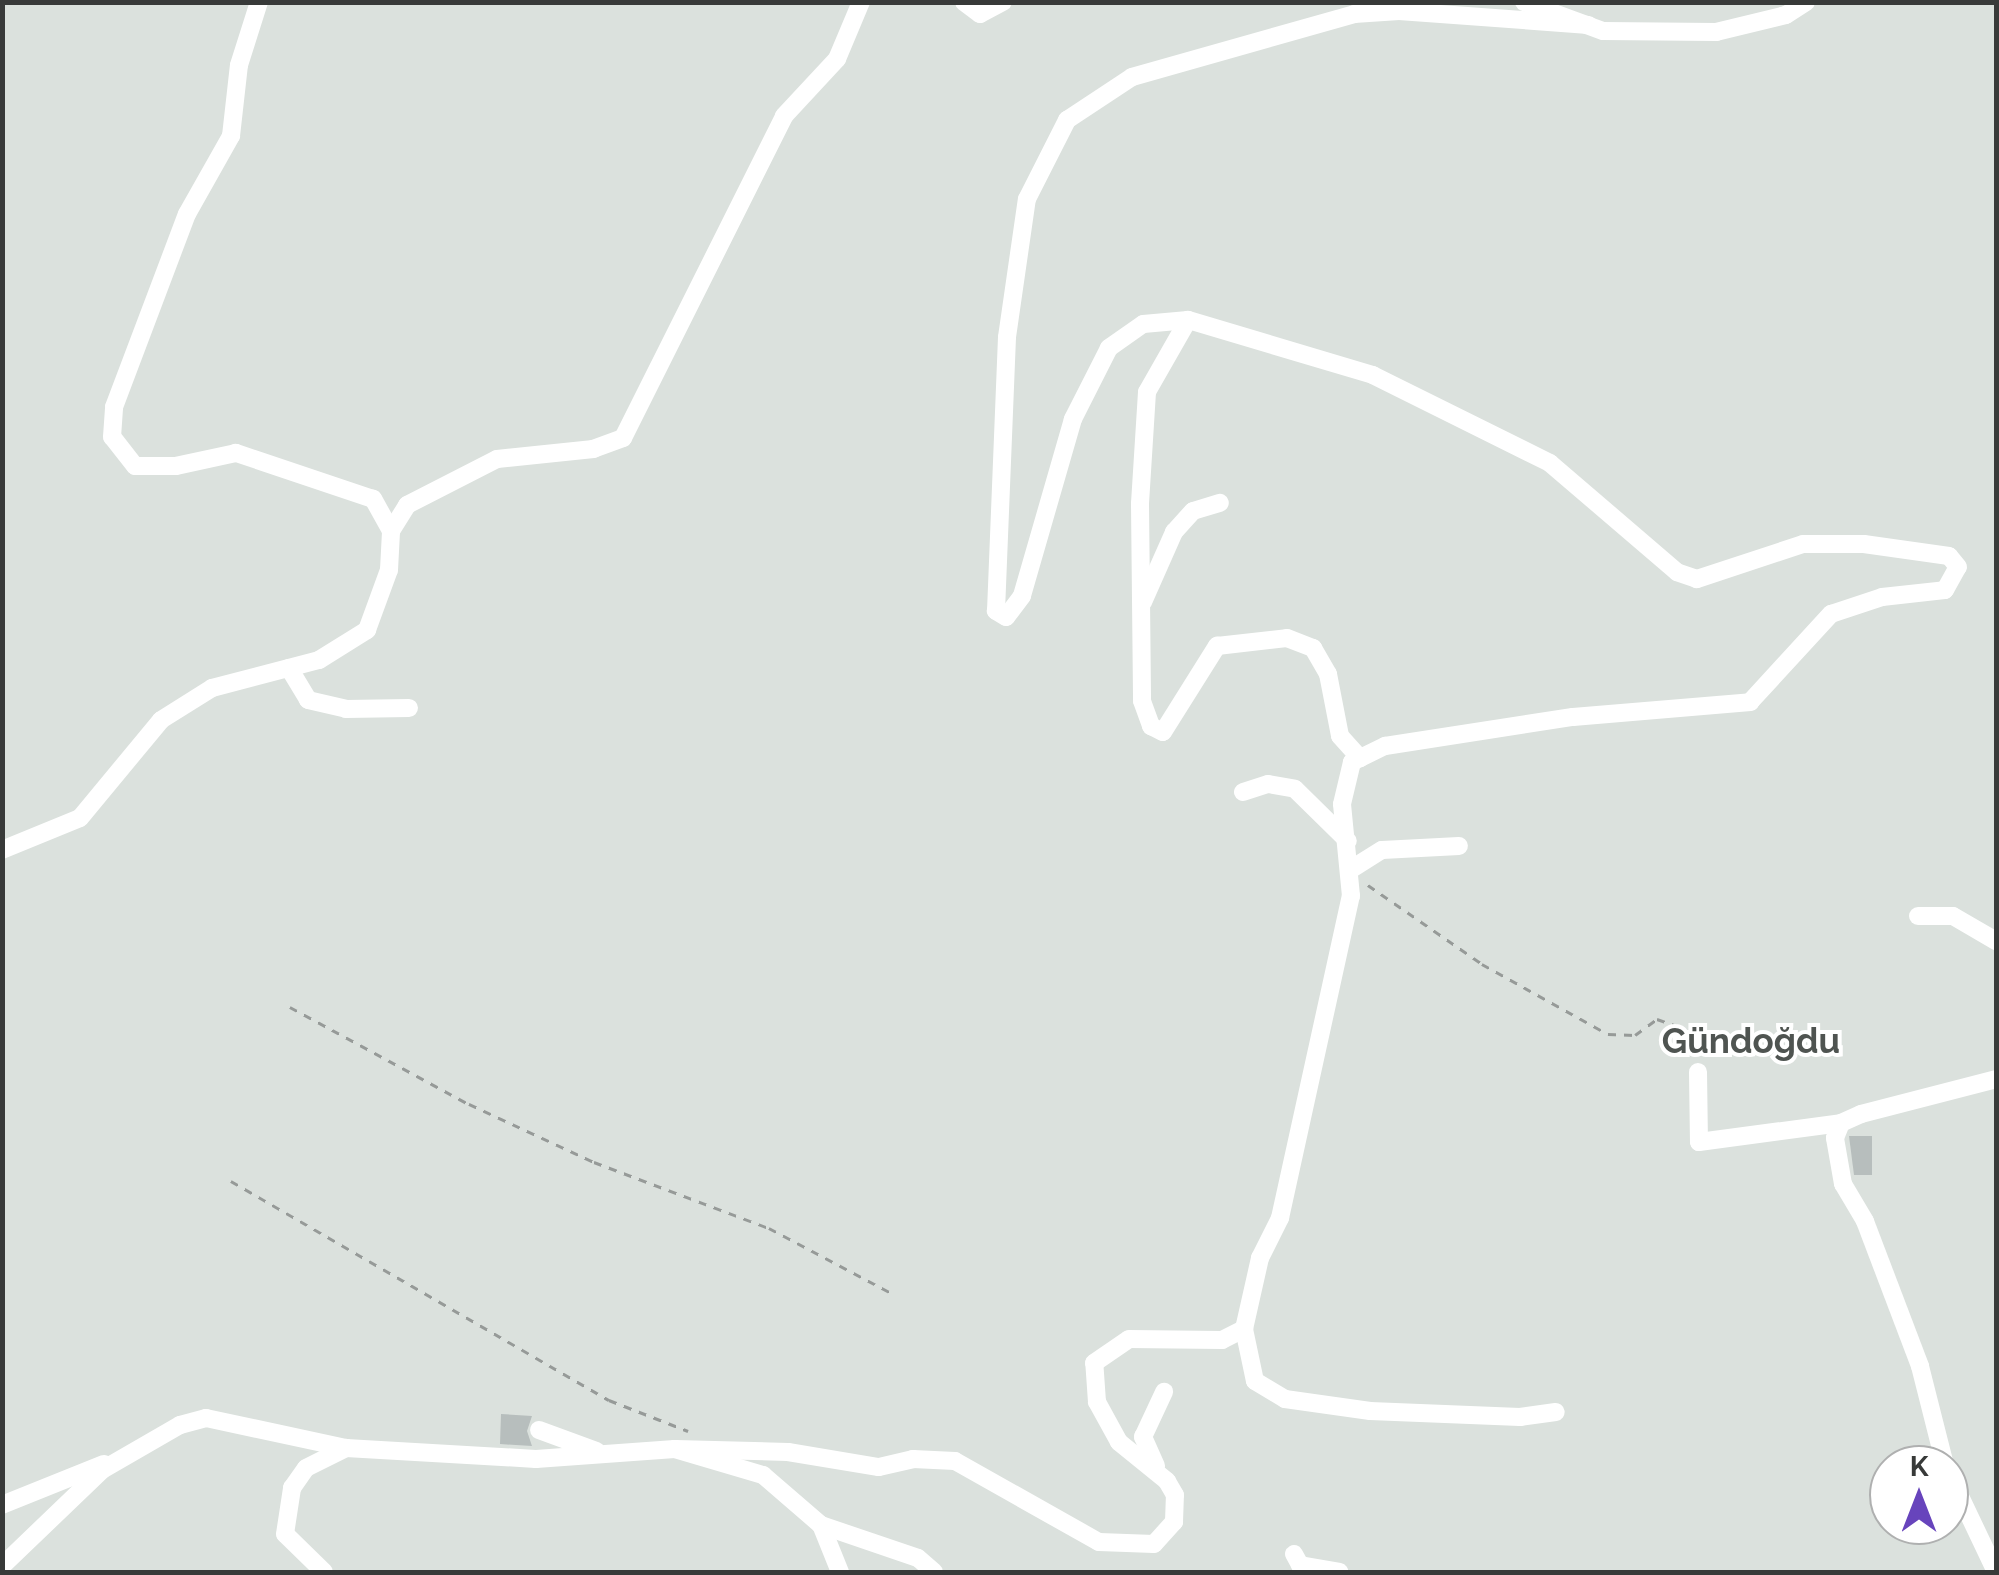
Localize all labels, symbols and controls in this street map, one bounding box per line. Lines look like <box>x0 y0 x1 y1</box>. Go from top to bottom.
district label: Gündoğdu <box>1662 1020 1840 1062</box>
north arrow <box>1869 1445 1969 1545</box>
text: K <box>1910 1450 1928 1483</box>

